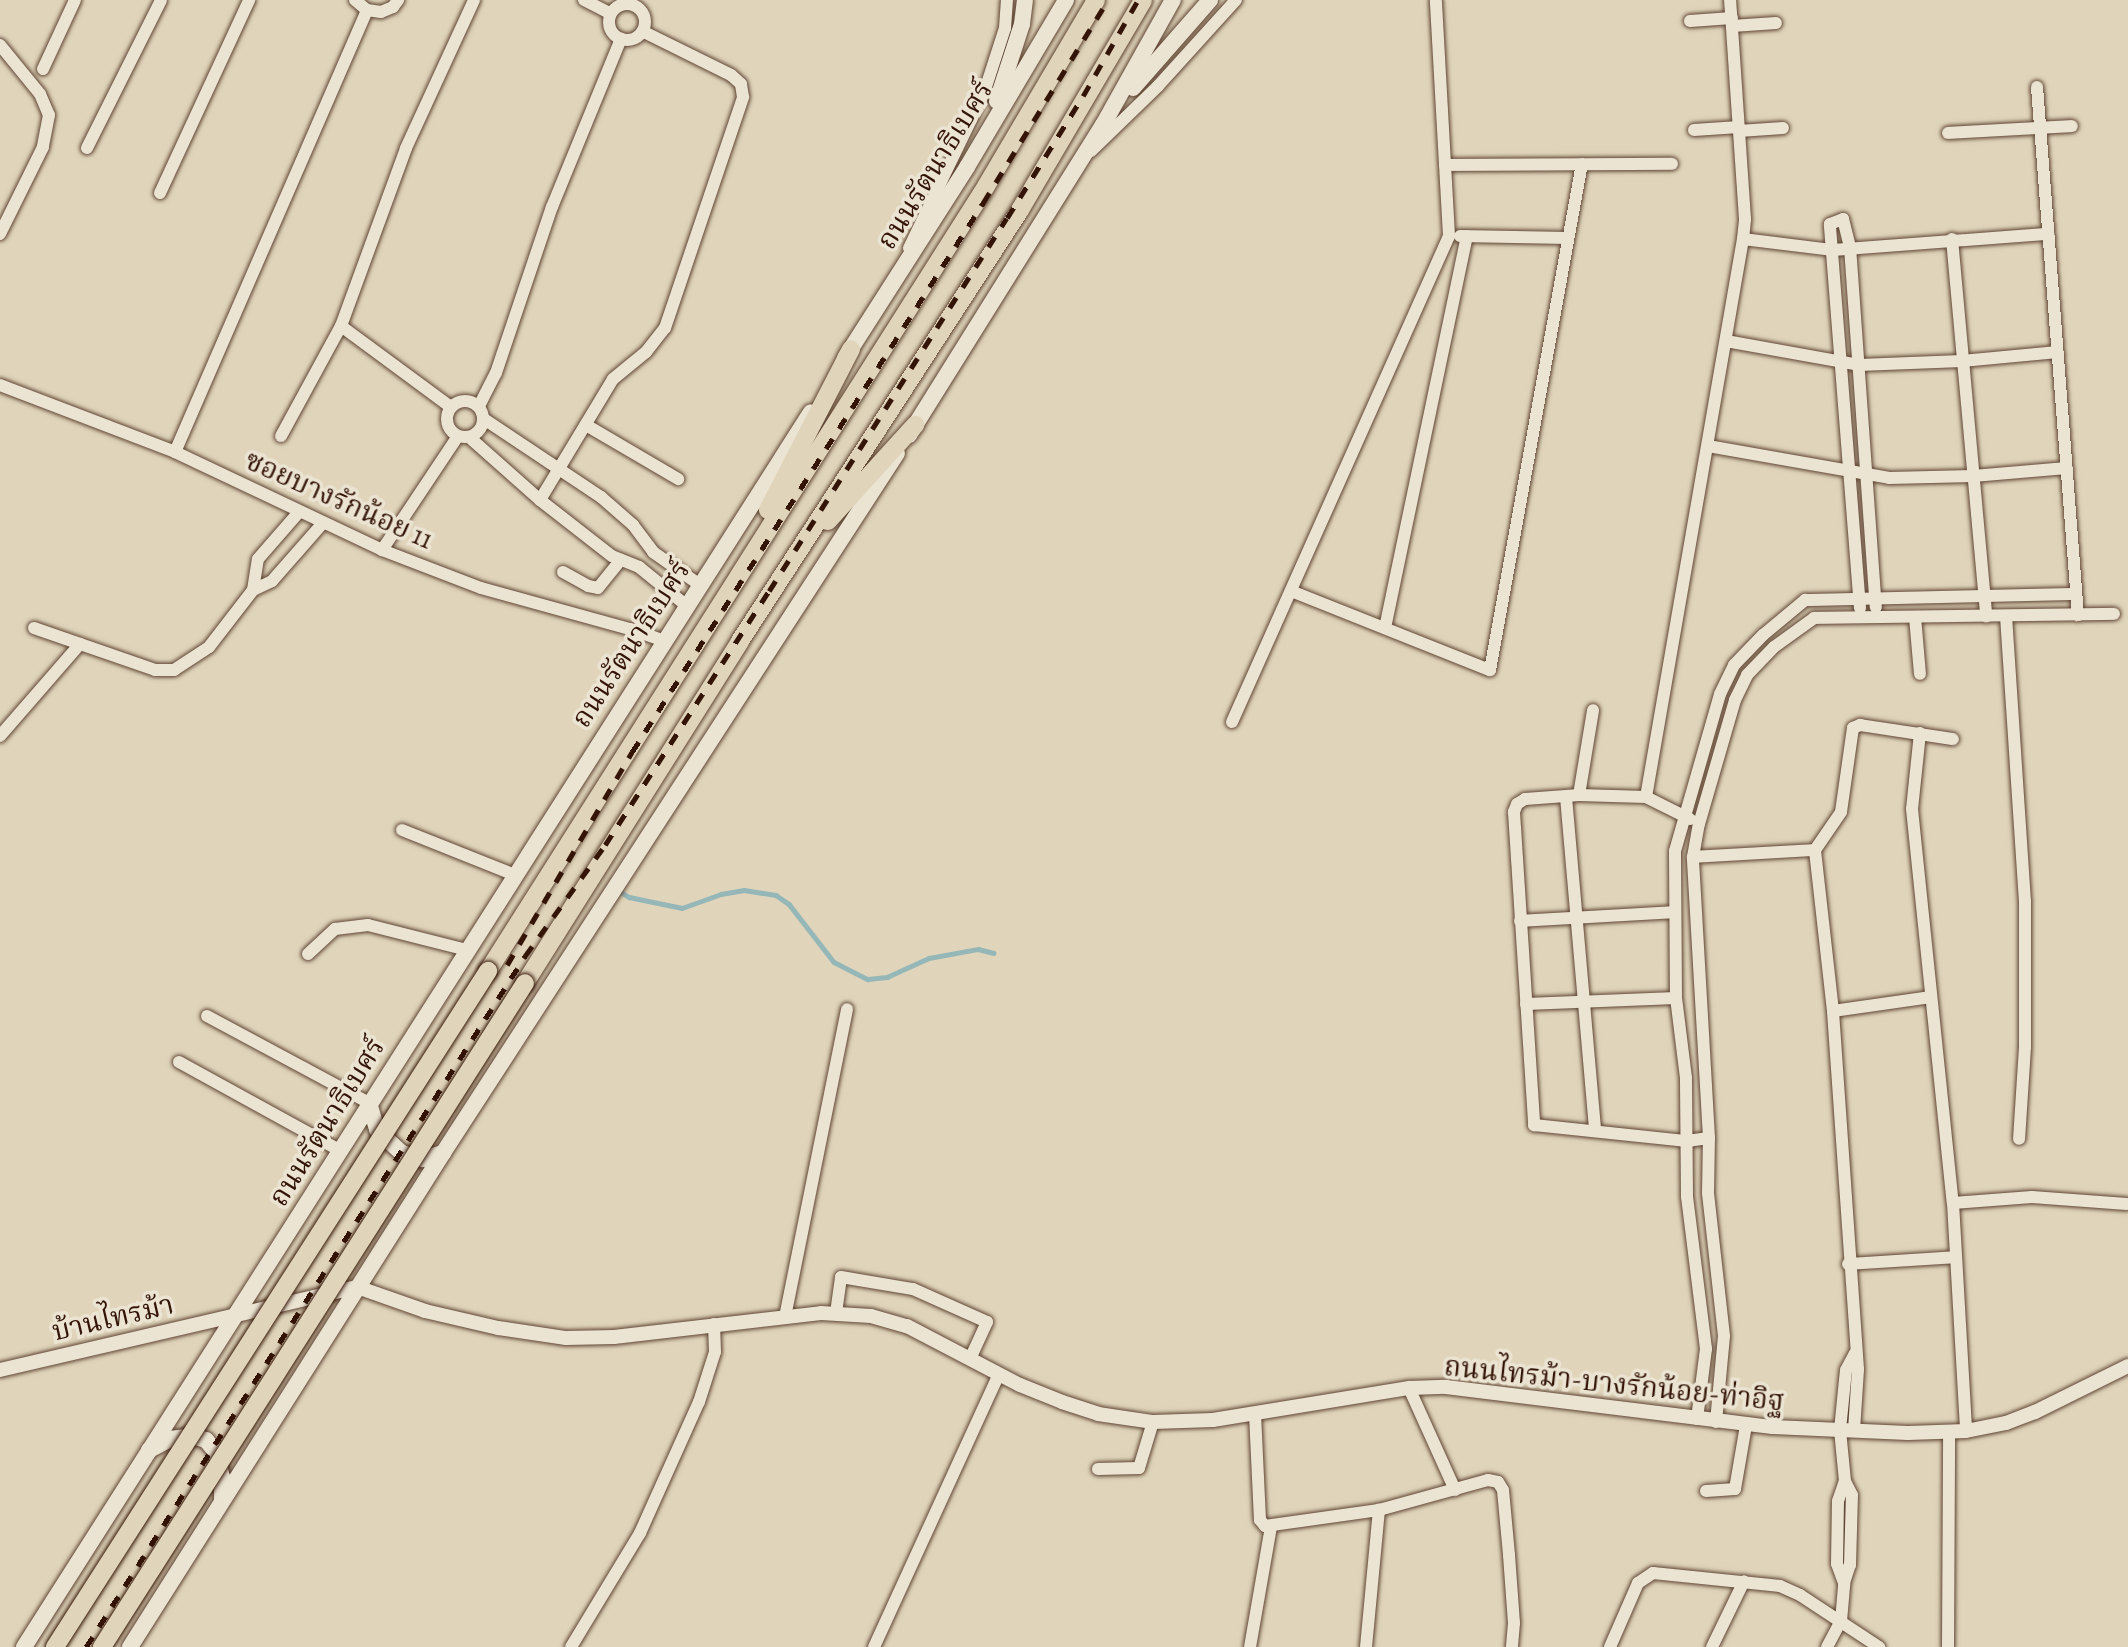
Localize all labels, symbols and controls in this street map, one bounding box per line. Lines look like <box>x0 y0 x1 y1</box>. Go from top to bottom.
street label: ถนนรัตนาธิเบศร์ <box>870 75 1000 255</box>
street label: ซอยบางรักน้อย 11 <box>240 443 438 557</box>
street label: ถนนรัตนาธิเบศร์ <box>565 554 697 734</box>
street label: ถนนรัตนาธิเบศร์ <box>262 1032 392 1212</box>
street label: บ้านไทรม้า <box>49 1288 177 1348</box>
street label: ถนนไทรม้า-บางรักน้อย-ท่าอิฐ <box>1442 1349 1786 1419</box>

